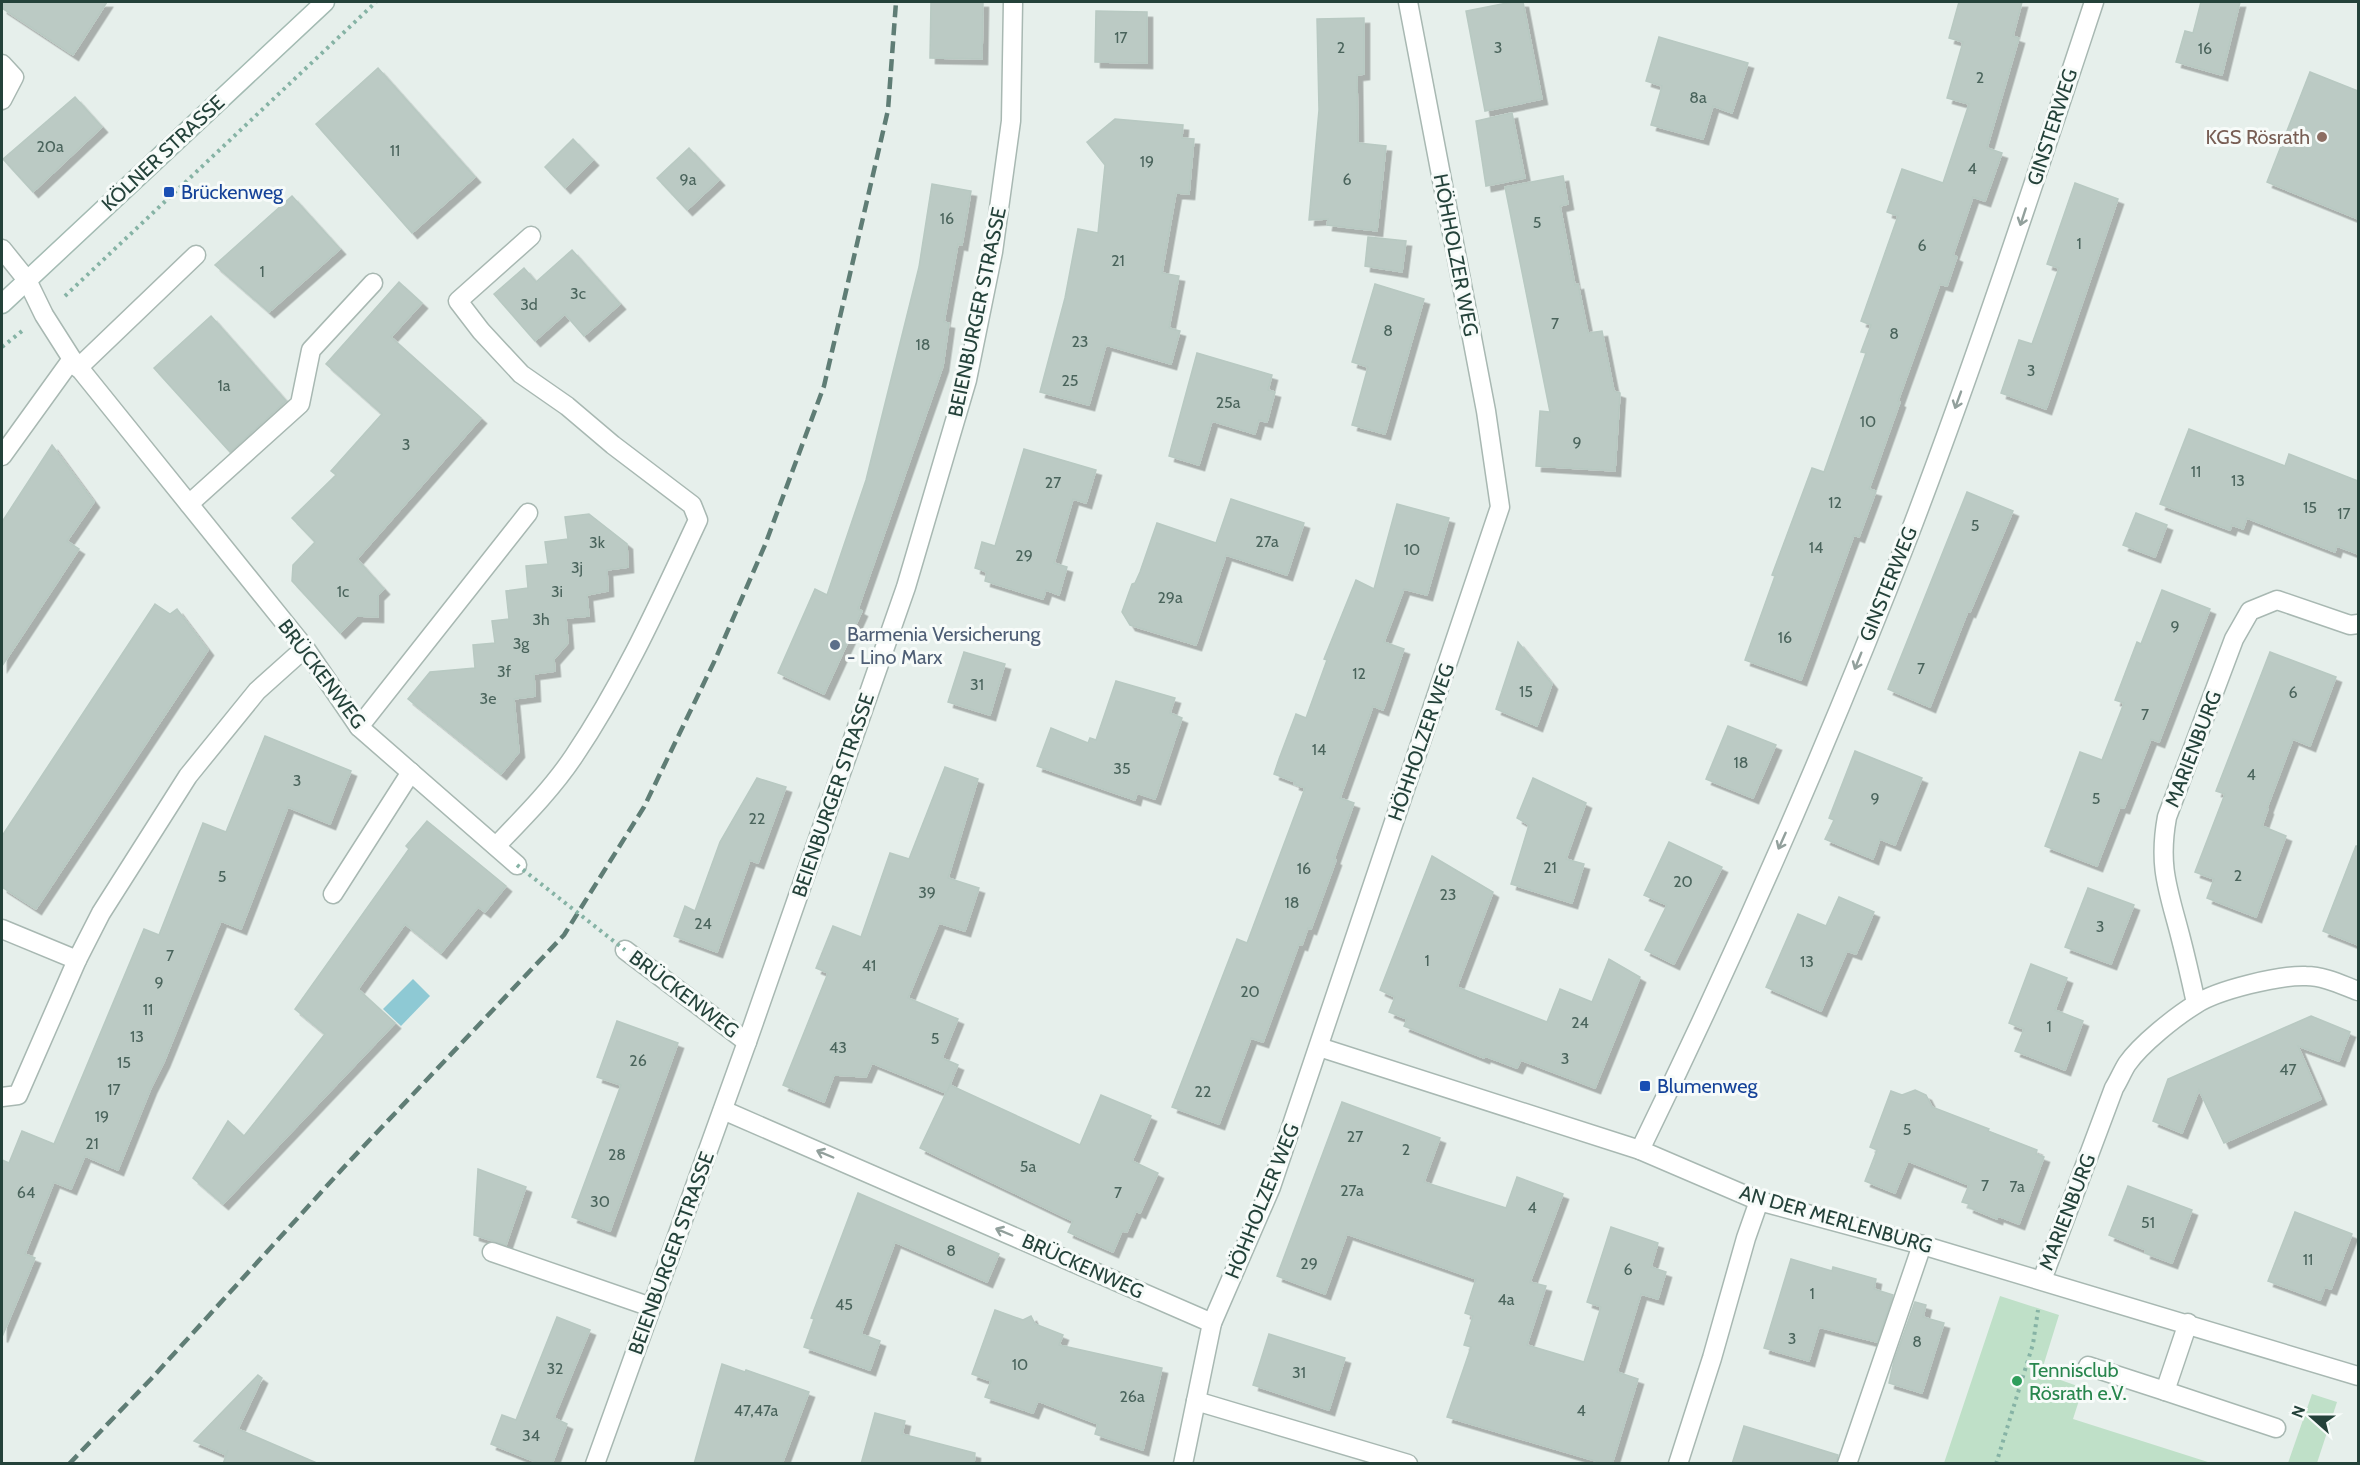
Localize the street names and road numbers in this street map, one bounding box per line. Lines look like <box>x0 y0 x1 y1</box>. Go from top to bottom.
street label: GINSTERWEG <box>2022 66 2082 188</box>
street label: KÖLNER STRASSE <box>97 90 229 216</box>
street label: HÖHHOLZER WEG <box>1428 172 1484 338</box>
street label: BEIENBURGER STRASSE <box>943 205 1011 419</box>
street label: GINSTERWEG <box>1854 523 1922 645</box>
street label: BRÜCKENWEG <box>273 615 371 733</box>
street label: HÖHHOLZER WEG <box>1383 660 1459 824</box>
street label: MARIENBURG <box>2160 687 2226 811</box>
street label: BEIENBURGER STRASSE <box>787 690 879 900</box>
street label: BRÜCKENWEG <box>625 945 743 1043</box>
street label: HÖHHOLZER WEG <box>1220 1120 1304 1282</box>
street label: BEIENBURGER STRASSE <box>623 1148 719 1358</box>
street label: MARIENBURG <box>2034 1150 2100 1274</box>
street label: AN DER MERLENBURG <box>1737 1180 1935 1258</box>
street label: BRÜCKENWEG <box>1019 1228 1147 1304</box>

